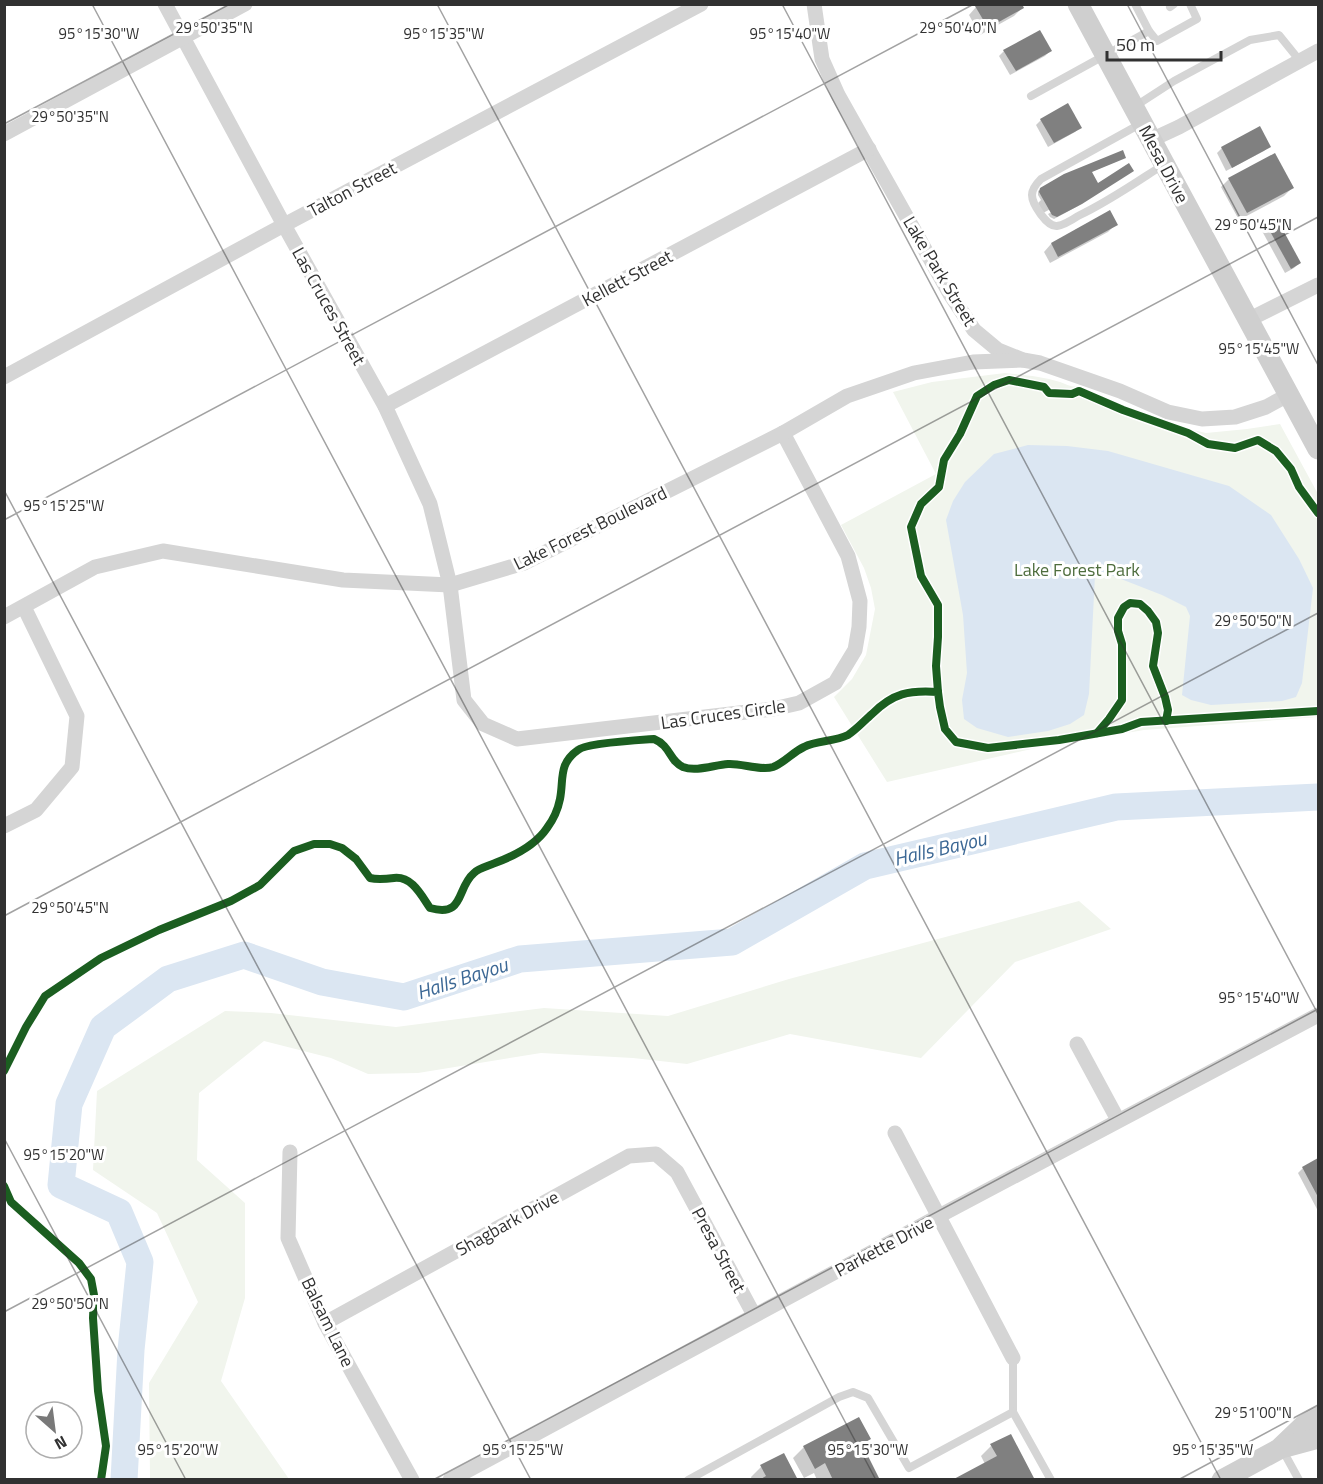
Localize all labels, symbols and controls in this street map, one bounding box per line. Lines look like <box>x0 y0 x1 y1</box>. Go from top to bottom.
text: 29°50'35"N <box>175 16 253 39</box>
text: 29°50'40"N <box>919 16 997 39</box>
text: 95°15'30"W <box>59 22 139 45</box>
text: 95°15'35"W <box>404 22 484 45</box>
text: 95°15'40"W <box>750 22 830 45</box>
scale bar <box>1107 24 1221 62</box>
text: 50 m <box>1116 31 1155 58</box>
text: 29°50'35"N <box>31 105 109 128</box>
street label: Mesa Drive <box>1132 120 1196 208</box>
street label: Talton Street <box>303 154 402 224</box>
street label: Lake Park Street <box>897 211 984 332</box>
text: 29°50'45"N <box>1214 213 1292 236</box>
street label: Las Cruces Street <box>285 242 373 370</box>
street label: Kellett Street <box>577 242 678 313</box>
text: 95°15'45"W <box>1219 337 1299 360</box>
street label: Lake Forest Boulevard <box>509 479 671 577</box>
text: 95°15'25"W <box>24 494 104 517</box>
park label: Lake Forest Park <box>1014 556 1140 583</box>
text: 29°50'50"N <box>1214 609 1292 632</box>
street label: Las Cruces Circle <box>659 692 787 736</box>
water label: Halls Bayou <box>891 822 990 874</box>
text: 29°50'45"N <box>31 896 109 919</box>
water label: Halls Bayou <box>412 948 513 1007</box>
text: 95°15'40"W <box>1219 986 1299 1009</box>
text: 95°15'20"W <box>24 1143 104 1166</box>
street label: Shagbark Drive <box>450 1183 564 1263</box>
street label: Presa Street <box>685 1202 753 1298</box>
street label: Parkette Drive <box>830 1209 938 1283</box>
street label: Balsam Lane <box>295 1272 361 1372</box>
text: 29°50'50"N <box>31 1292 109 1315</box>
north arrow <box>24 1400 84 1460</box>
text: 29°51'00"N <box>1214 1401 1292 1424</box>
text: N <box>51 1430 72 1456</box>
text: 95°15'20"W <box>138 1438 218 1461</box>
text: 95°15'25"W <box>483 1438 563 1461</box>
text: 95°15'30"W <box>828 1438 908 1461</box>
text: 95°15'35"W <box>1173 1438 1253 1461</box>

